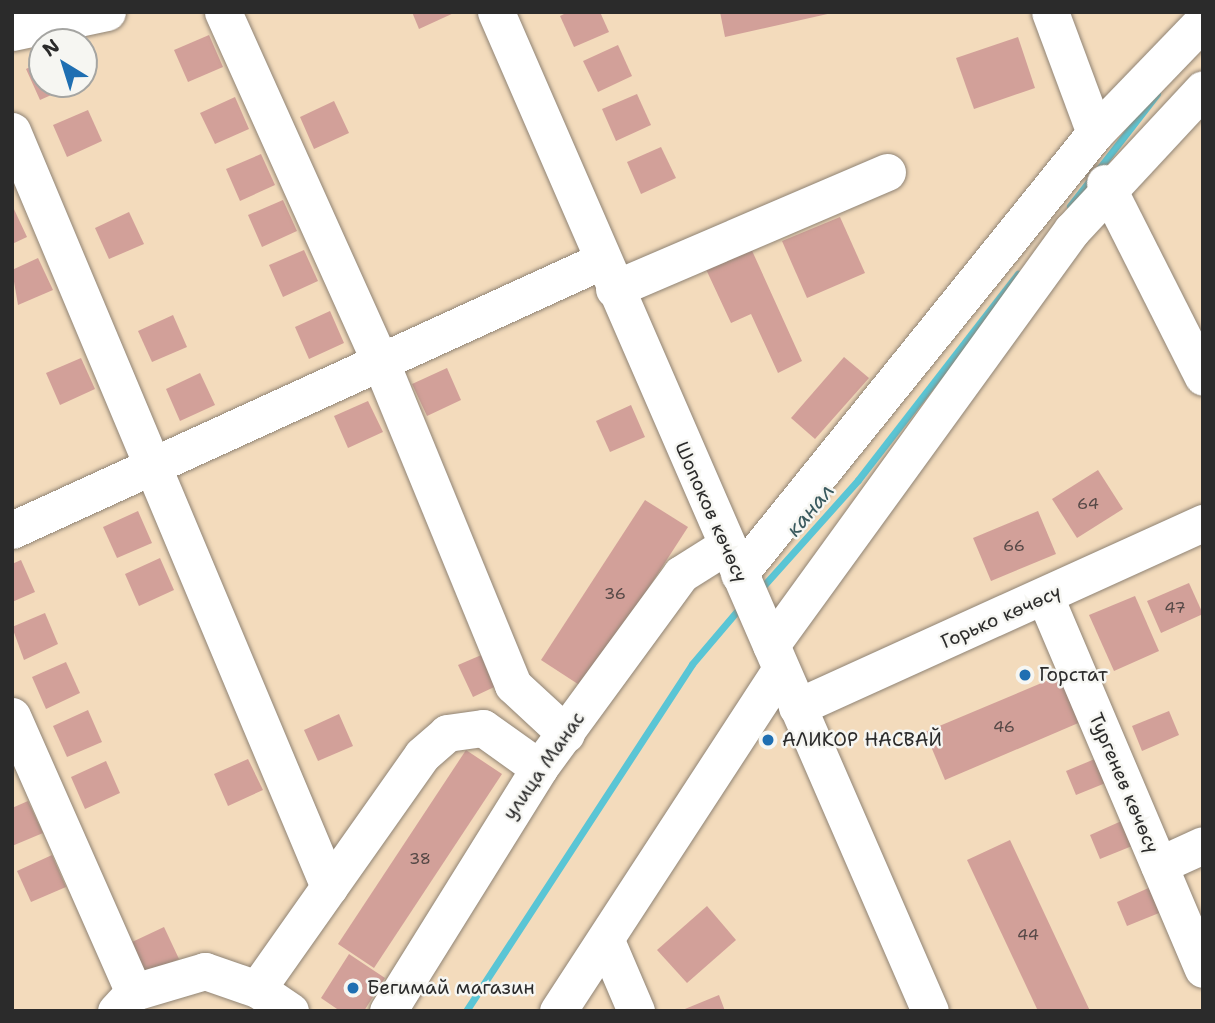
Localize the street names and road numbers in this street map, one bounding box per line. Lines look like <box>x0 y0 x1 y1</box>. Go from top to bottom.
street label: Шопоков көчөсү <box>670 438 752 586</box>
street label: Горько көчөсү <box>937 580 1065 654</box>
street label: улица Манас <box>498 708 590 824</box>
street label: Тургенев көчөсү <box>1084 709 1164 857</box>

